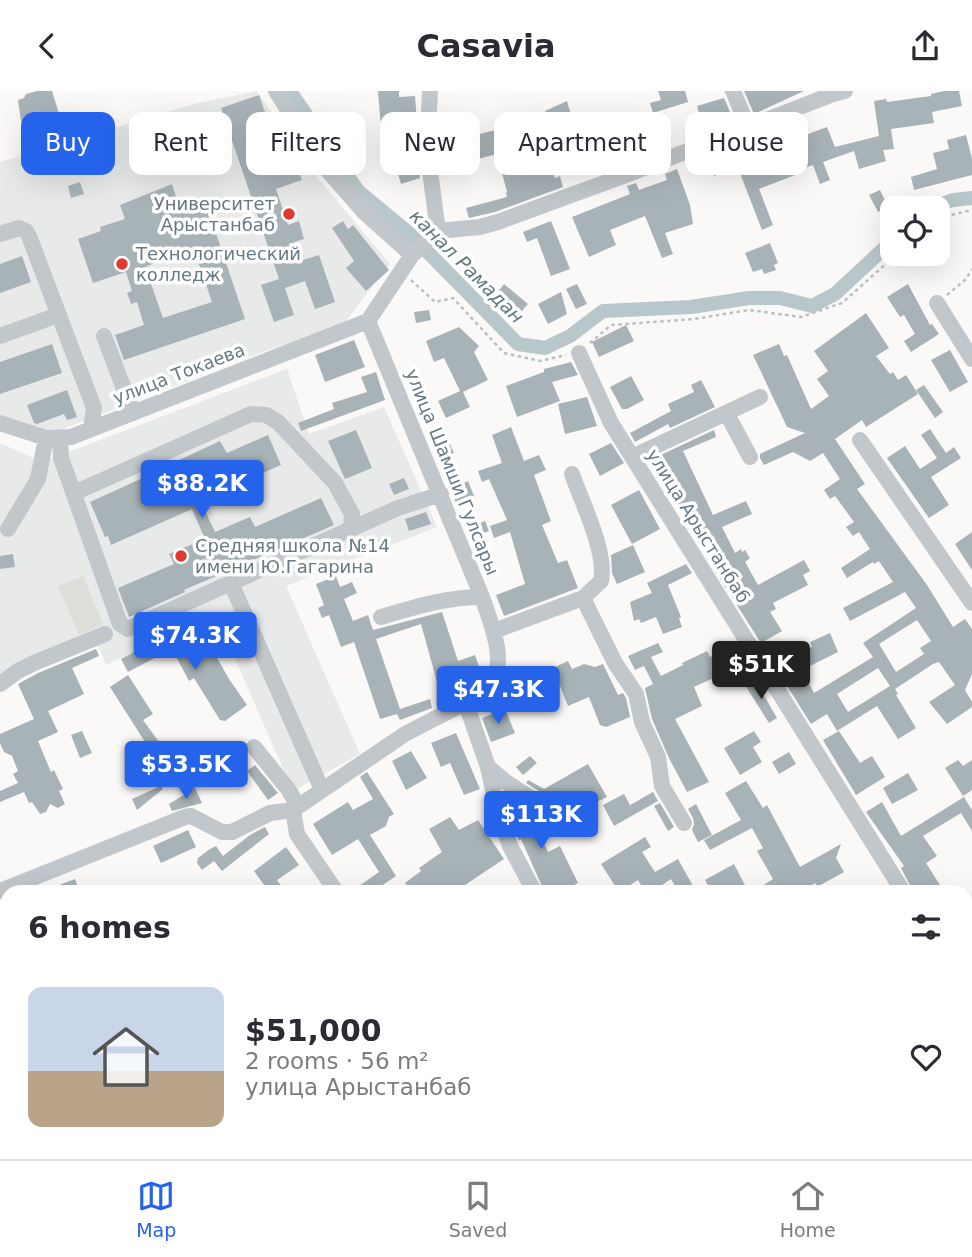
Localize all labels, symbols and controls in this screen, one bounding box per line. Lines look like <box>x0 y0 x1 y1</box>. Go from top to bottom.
icon: back <box>28 27 66 65</box>
text: Casavia <box>416 27 556 65</box>
icon: share <box>906 27 944 65</box>
chip: Buy <box>21 112 115 175</box>
chip: Rent <box>129 112 232 175</box>
chip: Filters <box>246 112 366 175</box>
chip: New <box>380 112 480 175</box>
chip: Apartment <box>494 112 671 175</box>
chip: House <box>685 112 808 175</box>
place label: Университет Арыстанбаб <box>154 193 275 235</box>
map controls <box>880 196 950 266</box>
button: locate <box>880 196 950 266</box>
water label: канал Рамадан <box>406 205 528 327</box>
marker: Университет Арыстанбаб <box>281 206 297 222</box>
place label: Технологический колледж <box>135 243 301 285</box>
marker: Технологический колледж <box>114 256 130 272</box>
street label: улица Токаева <box>110 339 248 408</box>
street label: улица Шамши Гулсары <box>401 366 503 578</box>
street label: улица Арыстанбаб <box>643 445 754 606</box>
pin: $88.2K <box>145 461 259 520</box>
text: $88.2K <box>157 470 247 496</box>
place label: Средняя школа №14 имени Ю.Гагарина <box>195 535 390 577</box>
marker: Средняя школа №14 имени Ю.Гагарина <box>173 548 189 564</box>
pin: $74.3K <box>138 613 252 672</box>
text: $74.3K <box>150 622 240 648</box>
pin: $51K <box>720 641 802 701</box>
text: $51K <box>728 651 794 677</box>
pin: $47.3K <box>441 667 555 726</box>
text: $47.3K <box>453 676 543 702</box>
pin: $53.5K <box>129 741 243 801</box>
text: $53.5K <box>141 751 231 777</box>
pin: $113K <box>492 791 590 851</box>
text: $113K <box>500 801 582 827</box>
icon: filters <box>907 908 945 946</box>
text: 6 homes <box>28 910 171 945</box>
text: $51,000 <box>245 1013 382 1048</box>
icon: home <box>84 1015 168 1099</box>
icon: heart <box>907 1038 945 1076</box>
text: 2 rooms · 56 m² <box>245 1048 429 1074</box>
text: улица Арыстанбаб <box>245 1074 471 1100</box>
tab: Map <box>136 1177 176 1241</box>
tab: Saved <box>449 1177 507 1241</box>
tab: Home <box>780 1177 836 1241</box>

